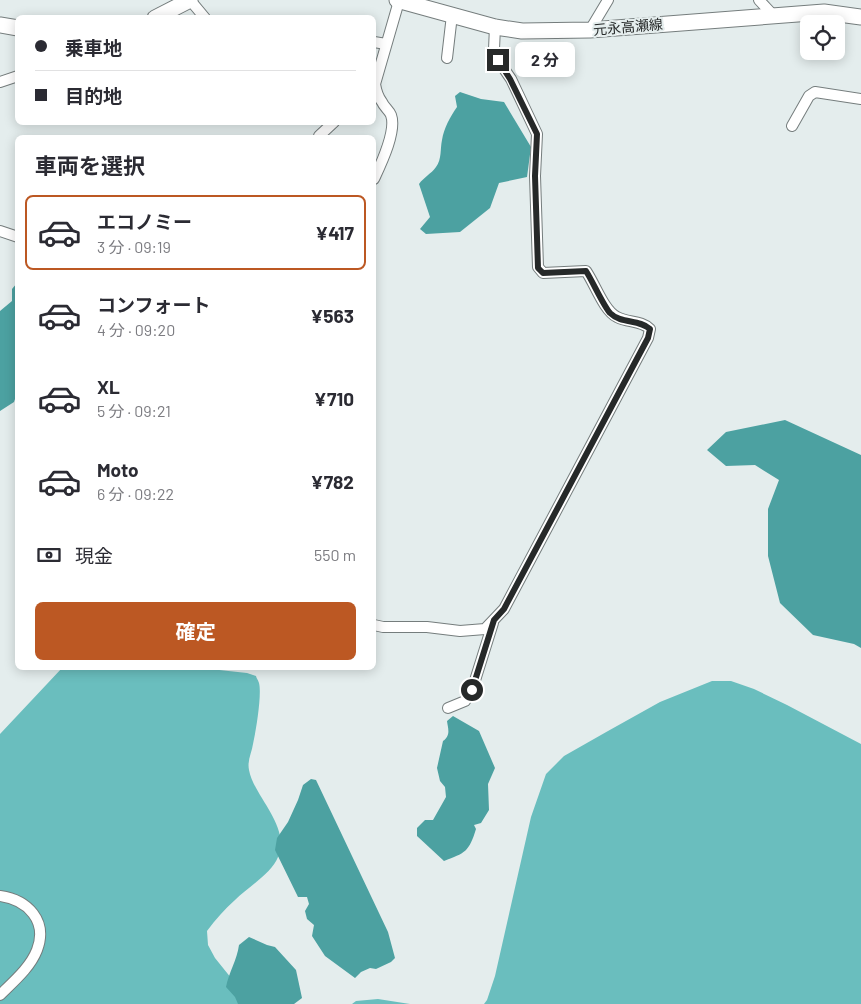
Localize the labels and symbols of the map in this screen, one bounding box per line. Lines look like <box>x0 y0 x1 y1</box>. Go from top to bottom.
street label: 元永高瀬線 <box>592 15 664 38</box>
callout: 2 分 <box>516 42 576 78</box>
route end <box>487 49 509 71</box>
route start <box>461 679 483 701</box>

